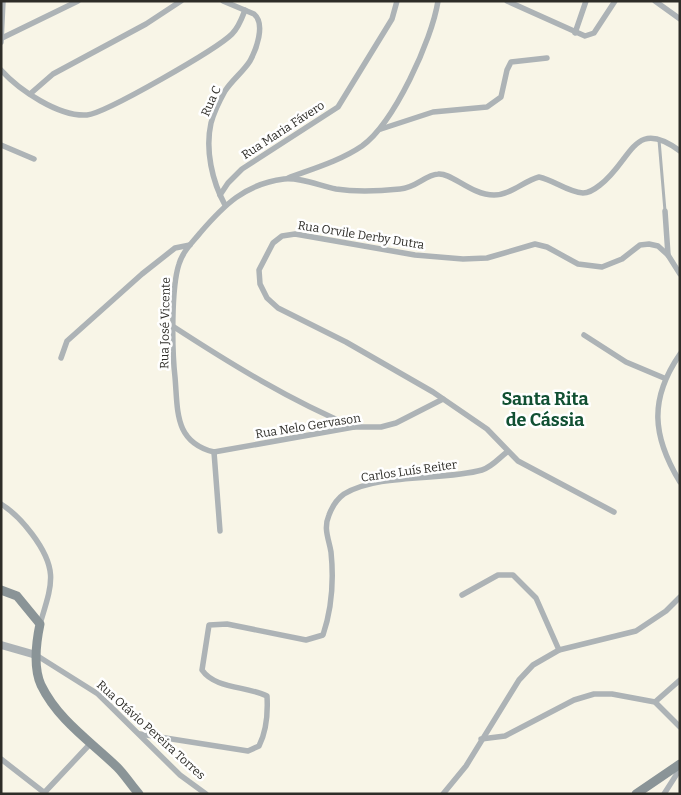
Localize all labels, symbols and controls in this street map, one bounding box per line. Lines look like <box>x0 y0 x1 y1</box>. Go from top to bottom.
street label: Rua C <box>198 83 224 118</box>
street label: Rua Maria Fávero <box>239 98 327 162</box>
street label: Rua Orvile Derby Dutra <box>297 218 426 252</box>
street label: Rua José Vicente <box>157 277 173 369</box>
district label: Santa Rita de Cássia <box>501 388 589 431</box>
street label: Rua Nelo Gervason <box>254 411 362 441</box>
street label: Carlos Luís Reiter <box>360 457 459 485</box>
street label: Rua Otávio Pereira Torres <box>94 678 208 783</box>

